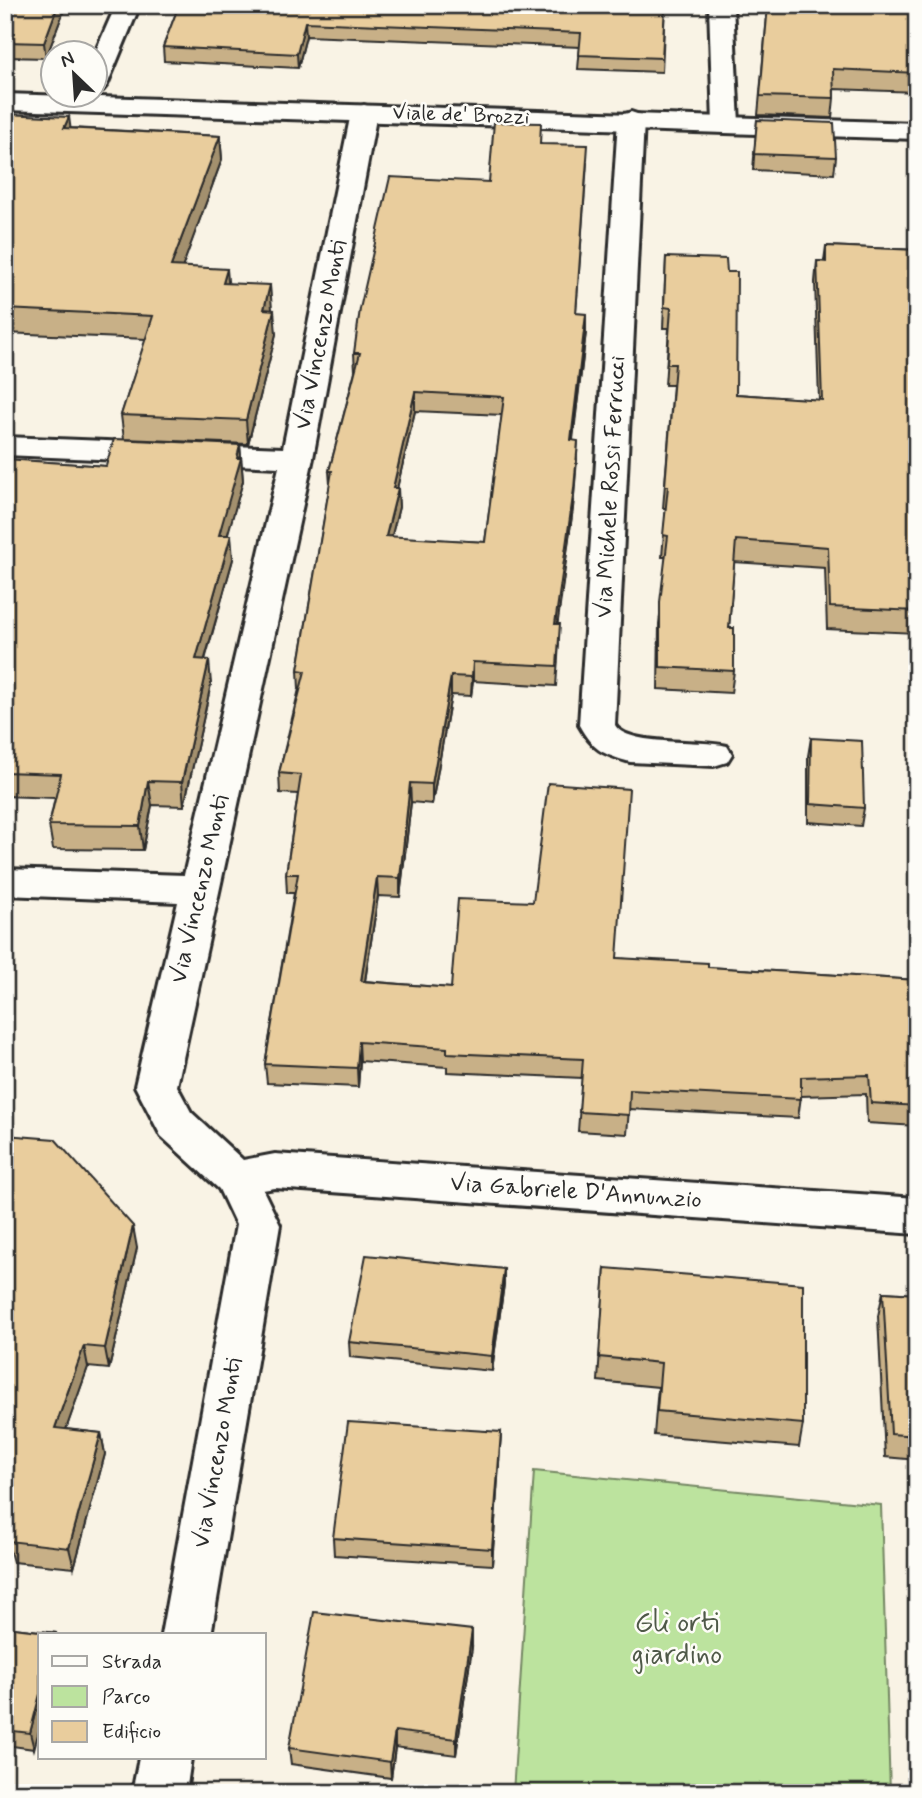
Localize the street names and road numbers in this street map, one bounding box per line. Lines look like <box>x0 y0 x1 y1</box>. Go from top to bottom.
street label: Viale de' Brozzi <box>392 99 530 131</box>
street label: Via Vincenzo Monti <box>287 237 355 433</box>
street label: Via Michele Rossi Ferrucci <box>589 355 633 619</box>
street label: Via Vincenzo Monti <box>163 792 237 986</box>
street label: Via Gabriele D'Annunzio <box>449 1168 703 1216</box>
street label: Via Vincenzo Monti <box>186 1355 250 1551</box>

